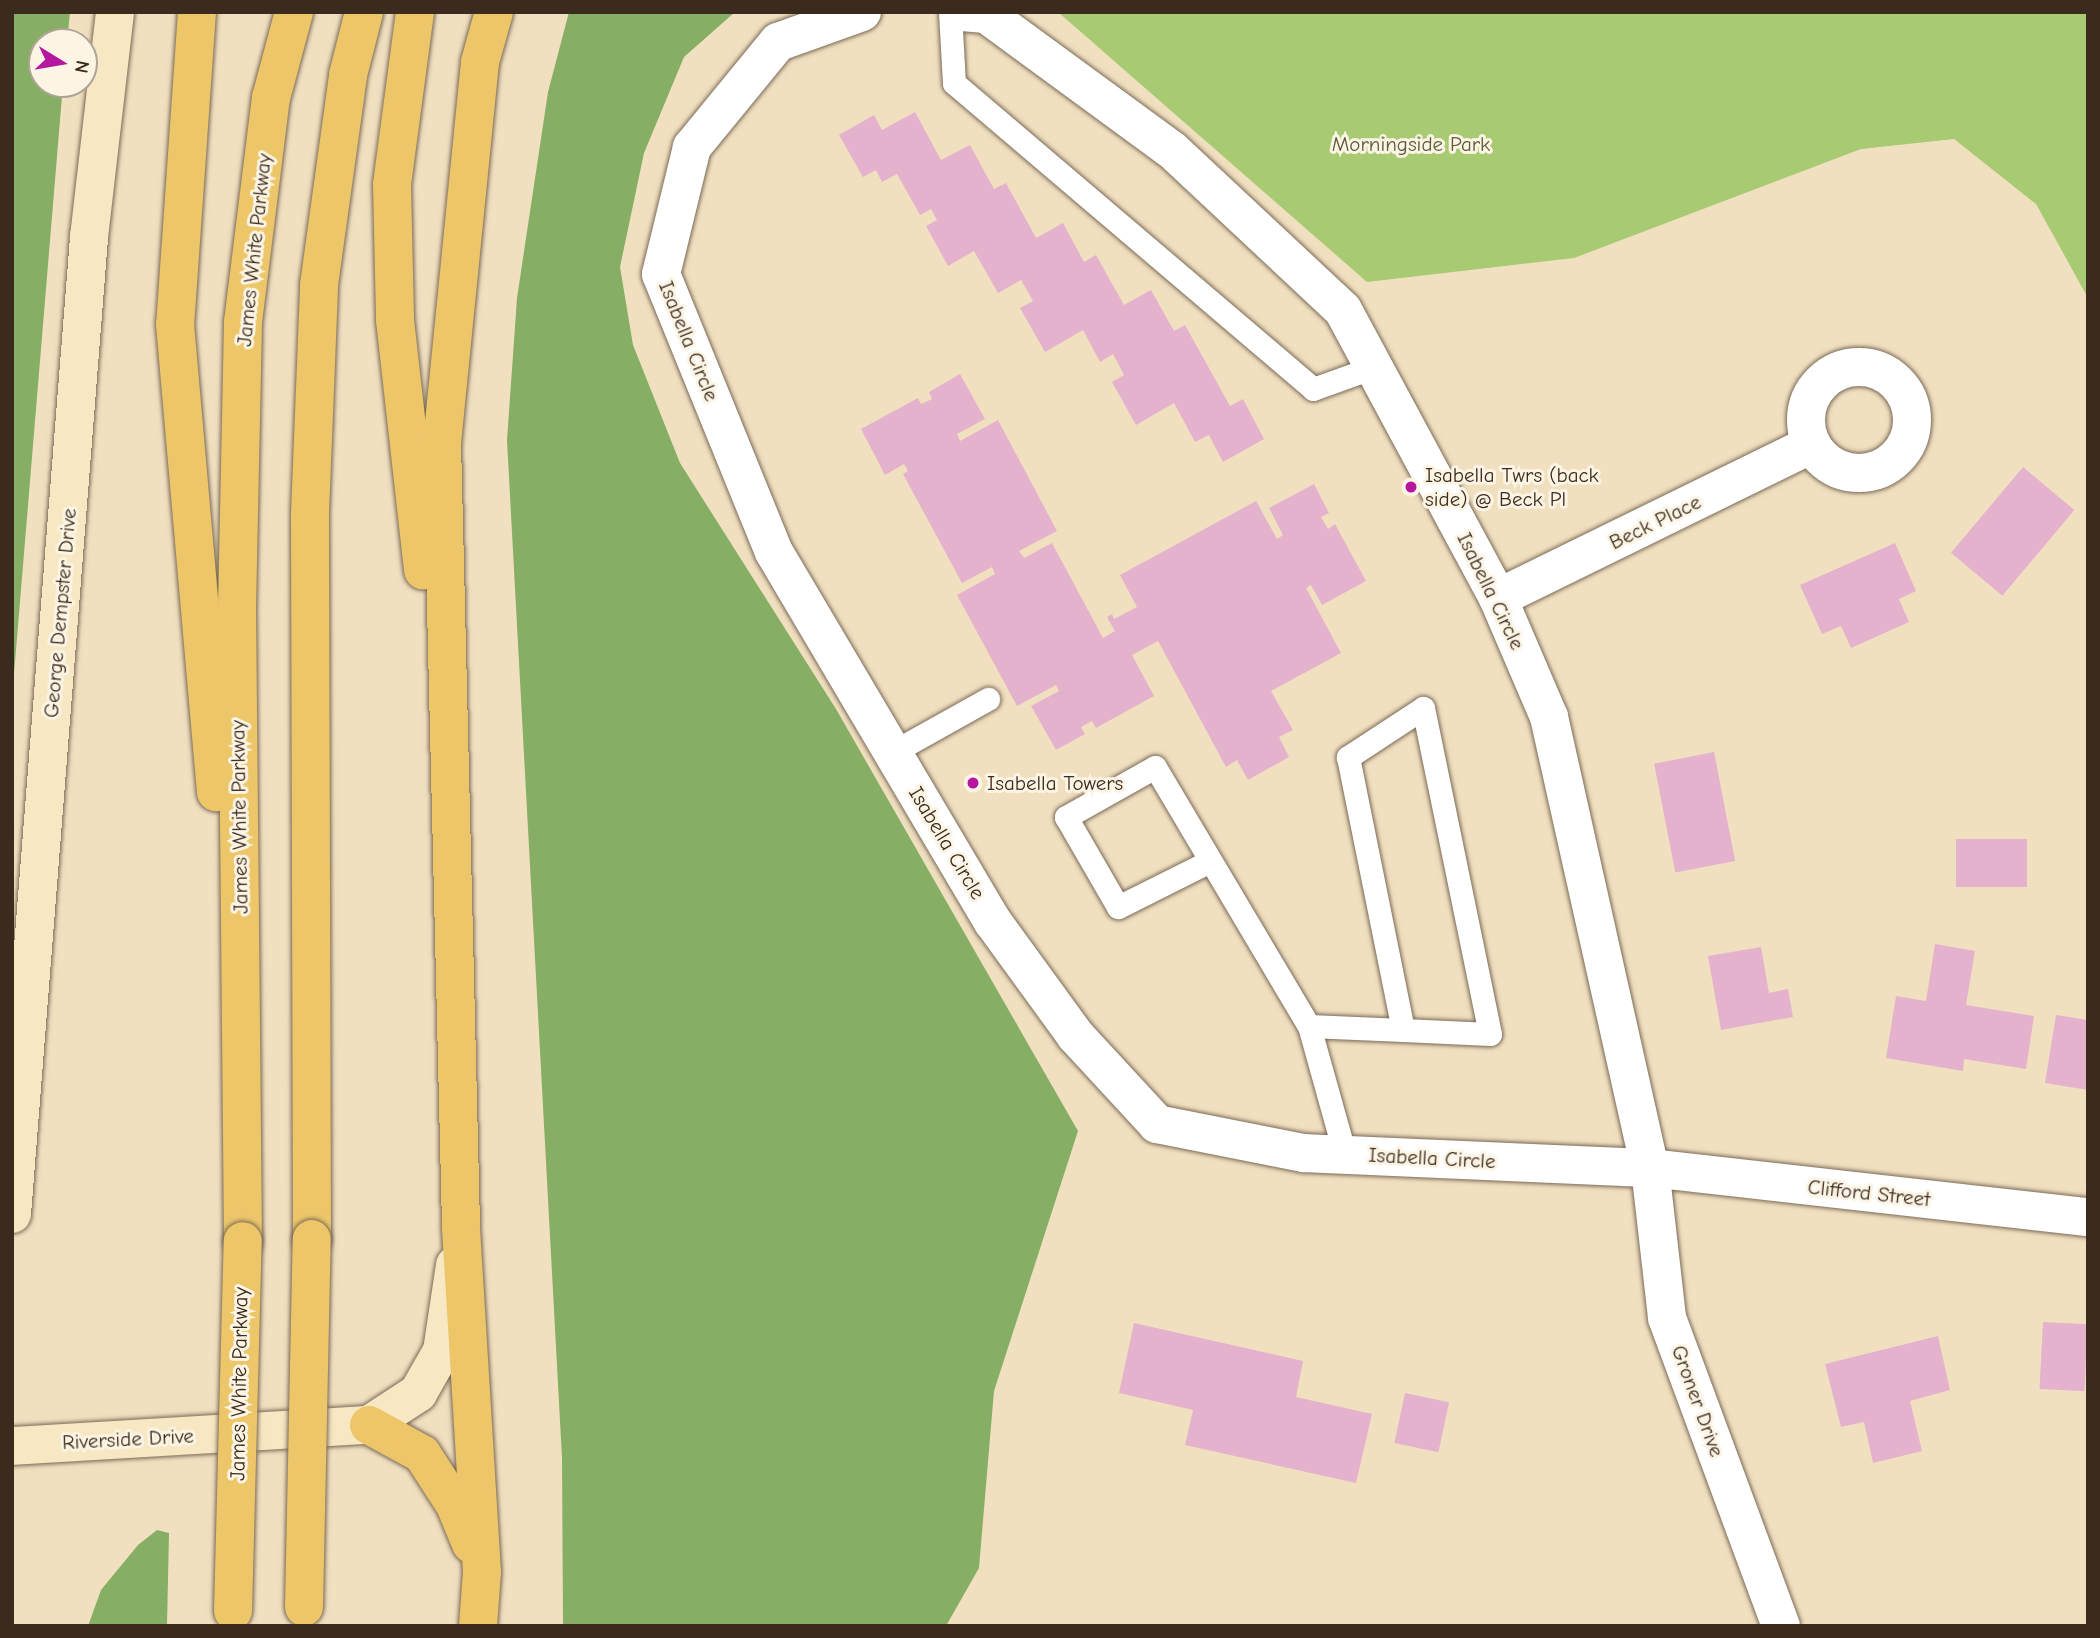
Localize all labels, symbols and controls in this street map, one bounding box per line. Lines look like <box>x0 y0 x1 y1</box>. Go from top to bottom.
north arrow <box>28 28 98 98</box>
text: N <box>70 58 94 75</box>
park label: Morningside Park <box>1332 131 1490 157</box>
street label: James White Parkway <box>231 152 277 348</box>
street label: Isabella Circle <box>654 277 724 405</box>
place label: Isabella Twrs (back side) @ Beck Pl <box>1425 462 1599 512</box>
marker: Isabella Twrs (back side) @ Beck Pl <box>1403 479 1419 495</box>
street label: Beck Place <box>1605 489 1705 555</box>
street label: George Dempster Drive <box>38 507 82 719</box>
street label: Isabella Circle <box>1452 528 1530 654</box>
street label: James White Parkway <box>225 720 253 914</box>
place label: Isabella Towers <box>987 770 1123 796</box>
marker: Isabella Towers <box>965 775 981 791</box>
street label: Isabella Circle <box>903 782 991 904</box>
street label: Isabella Circle <box>1368 1142 1496 1174</box>
street label: Clifford Street <box>1806 1174 1932 1212</box>
street label: James White Parkway <box>225 1287 253 1481</box>
street label: Groner Drive <box>1666 1342 1730 1460</box>
street label: Riverside Drive <box>62 1423 194 1455</box>

